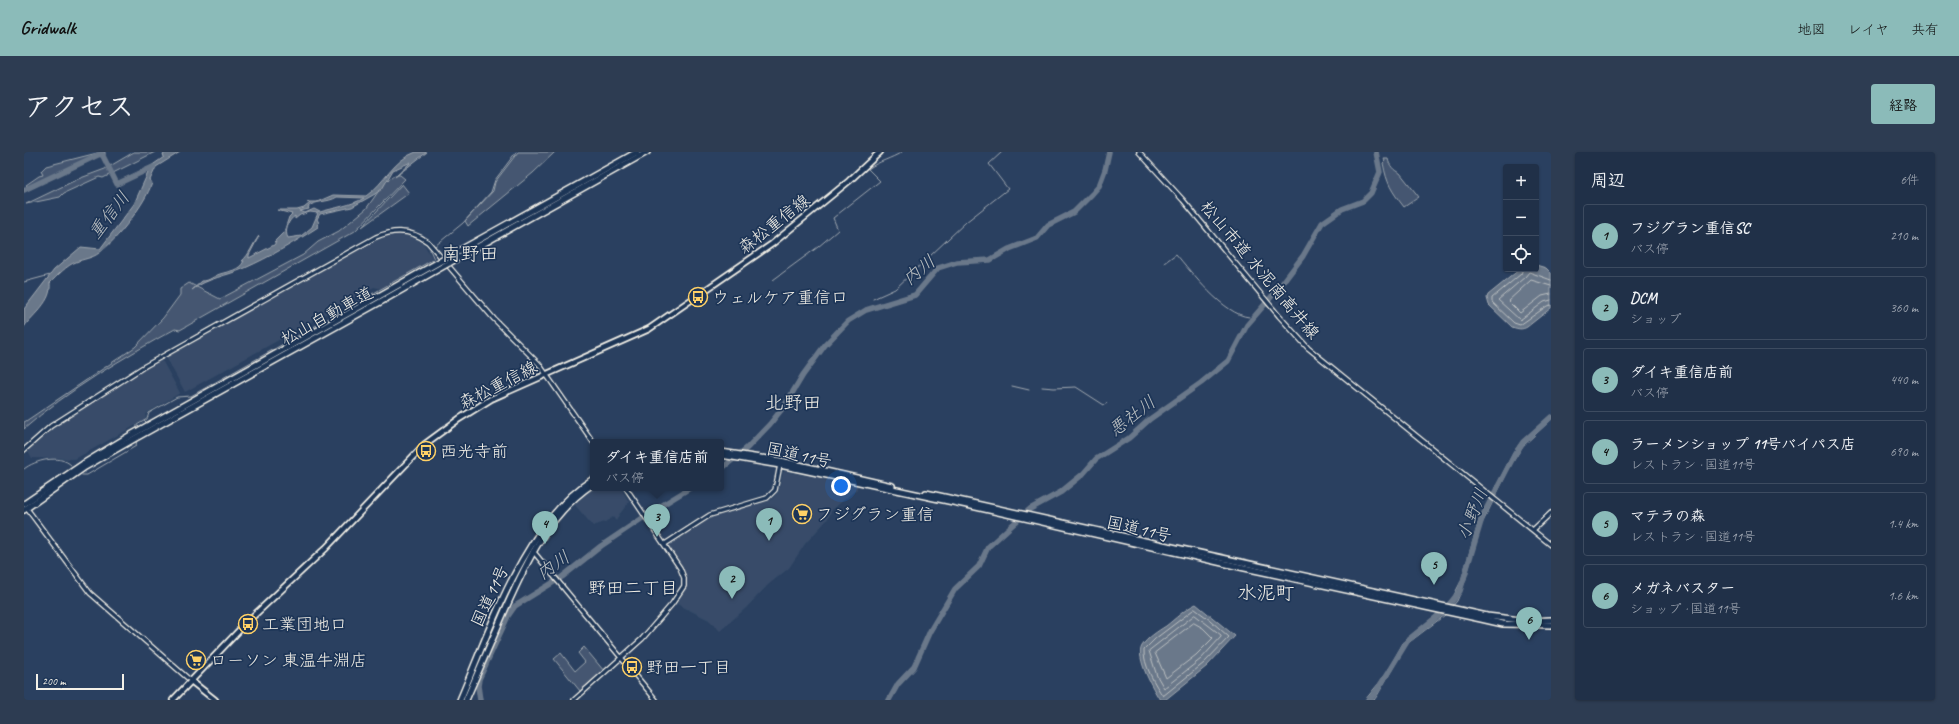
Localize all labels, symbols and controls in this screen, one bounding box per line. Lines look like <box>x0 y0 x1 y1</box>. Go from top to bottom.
text: Gridwalk <box>20 16 76 40</box>
text: 地図 <box>1798 21 1826 38</box>
text: レイヤ <box>1848 21 1889 38</box>
text: 共有 <box>1911 21 1939 38</box>
button: 経路 <box>1871 84 1935 124</box>
text: アクセス <box>24 89 134 124</box>
map controls <box>1503 164 1539 272</box>
button: + <box>1503 164 1539 200</box>
text: 周辺 <box>1591 170 1625 191</box>
text: 6件 <box>1900 172 1919 188</box>
water label: 重信川 <box>84 187 134 243</box>
street label: 森松重信線 <box>734 190 814 258</box>
street label: 松山市道 水泥南高井線 <box>1196 197 1324 343</box>
button: − <box>1503 200 1539 236</box>
text: フジグラン重信SC <box>1630 219 1750 238</box>
text: 1 <box>1602 228 1608 244</box>
text: 210 m <box>1890 228 1918 244</box>
button: locate <box>1503 236 1539 272</box>
text: バス停 <box>1630 241 1669 257</box>
district label: 南野田 <box>441 242 499 266</box>
water label: 内川 <box>898 250 940 290</box>
street label: 松山自動車道 <box>277 282 377 350</box>
bus stop icon: ウェルケア重信口 <box>687 286 709 308</box>
place label: ウェルケア重信口 <box>712 287 848 308</box>
text: DCM <box>1630 289 1657 308</box>
text: 2 <box>1602 300 1608 316</box>
text: 360 m <box>1890 300 1918 316</box>
text: ショップ <box>1630 311 1681 327</box>
street label: 森松重信線 <box>455 356 541 414</box>
text: ダイキ重信店前 <box>1630 363 1734 382</box>
text: 3 <box>1602 372 1608 388</box>
text: 440 m <box>1890 372 1918 388</box>
text: バス停 <box>1630 385 1669 401</box>
district label: 北野田 <box>764 391 822 415</box>
water label: 悪社川 <box>1104 391 1160 441</box>
text: ラーメンショップ 11号バイパス店 <box>1630 435 1856 454</box>
street label: 国道11号 <box>764 438 834 472</box>
popup <box>590 439 724 491</box>
bus stop icon: 西光寺前 <box>415 440 437 462</box>
place label: 西光寺前 <box>440 441 508 462</box>
text: 4 <box>1602 444 1608 460</box>
text: 690 m <box>1890 444 1918 460</box>
text: ダイキ重信店前 <box>605 448 709 467</box>
text: レストラン · 国道11号 <box>1630 457 1755 473</box>
text: バス停 <box>605 470 644 486</box>
your location <box>831 476 851 496</box>
water label: 小野川 <box>1452 485 1492 543</box>
supermarket icon: フジグラン重信 <box>791 503 813 525</box>
pin: 3 <box>644 504 670 537</box>
place label: フジグラン重信 <box>816 504 934 525</box>
text: マテラの森 <box>1630 507 1705 526</box>
pin: 1 <box>756 508 782 541</box>
pin: 4 <box>532 511 558 544</box>
street label: 国道11号 <box>1104 511 1174 547</box>
text: 5 <box>1602 516 1608 532</box>
text: 1.4 km <box>1888 516 1918 532</box>
text: レストラン · 国道11号 <box>1630 529 1755 545</box>
water label: 内川 <box>532 546 574 584</box>
pin: 5 <box>1421 552 1447 585</box>
street label: 国道11号 <box>466 562 514 630</box>
pin: 2 <box>719 566 745 599</box>
district label: 野田二丁目 <box>588 577 678 599</box>
text: メガネバスター <box>1630 579 1735 598</box>
district label: 水泥町 <box>1237 581 1295 605</box>
text: 6 <box>1602 588 1608 604</box>
text: 1.6 km <box>1888 588 1918 604</box>
text: ショップ · 国道11号 <box>1630 601 1741 617</box>
pin: 6 <box>1516 607 1542 640</box>
bus stop icon: 工業団地口 <box>237 613 259 635</box>
place label: 工業団地口 <box>262 614 347 635</box>
supermarket icon: ローソン 東温牛淵店 <box>185 649 207 671</box>
place label: ローソン 東温牛淵店 <box>210 650 367 671</box>
bus stop icon: 野田一丁目 <box>621 656 643 678</box>
place label: 野田一丁目 <box>646 657 731 678</box>
scale bar <box>36 672 124 691</box>
text: 200 m <box>42 674 66 688</box>

